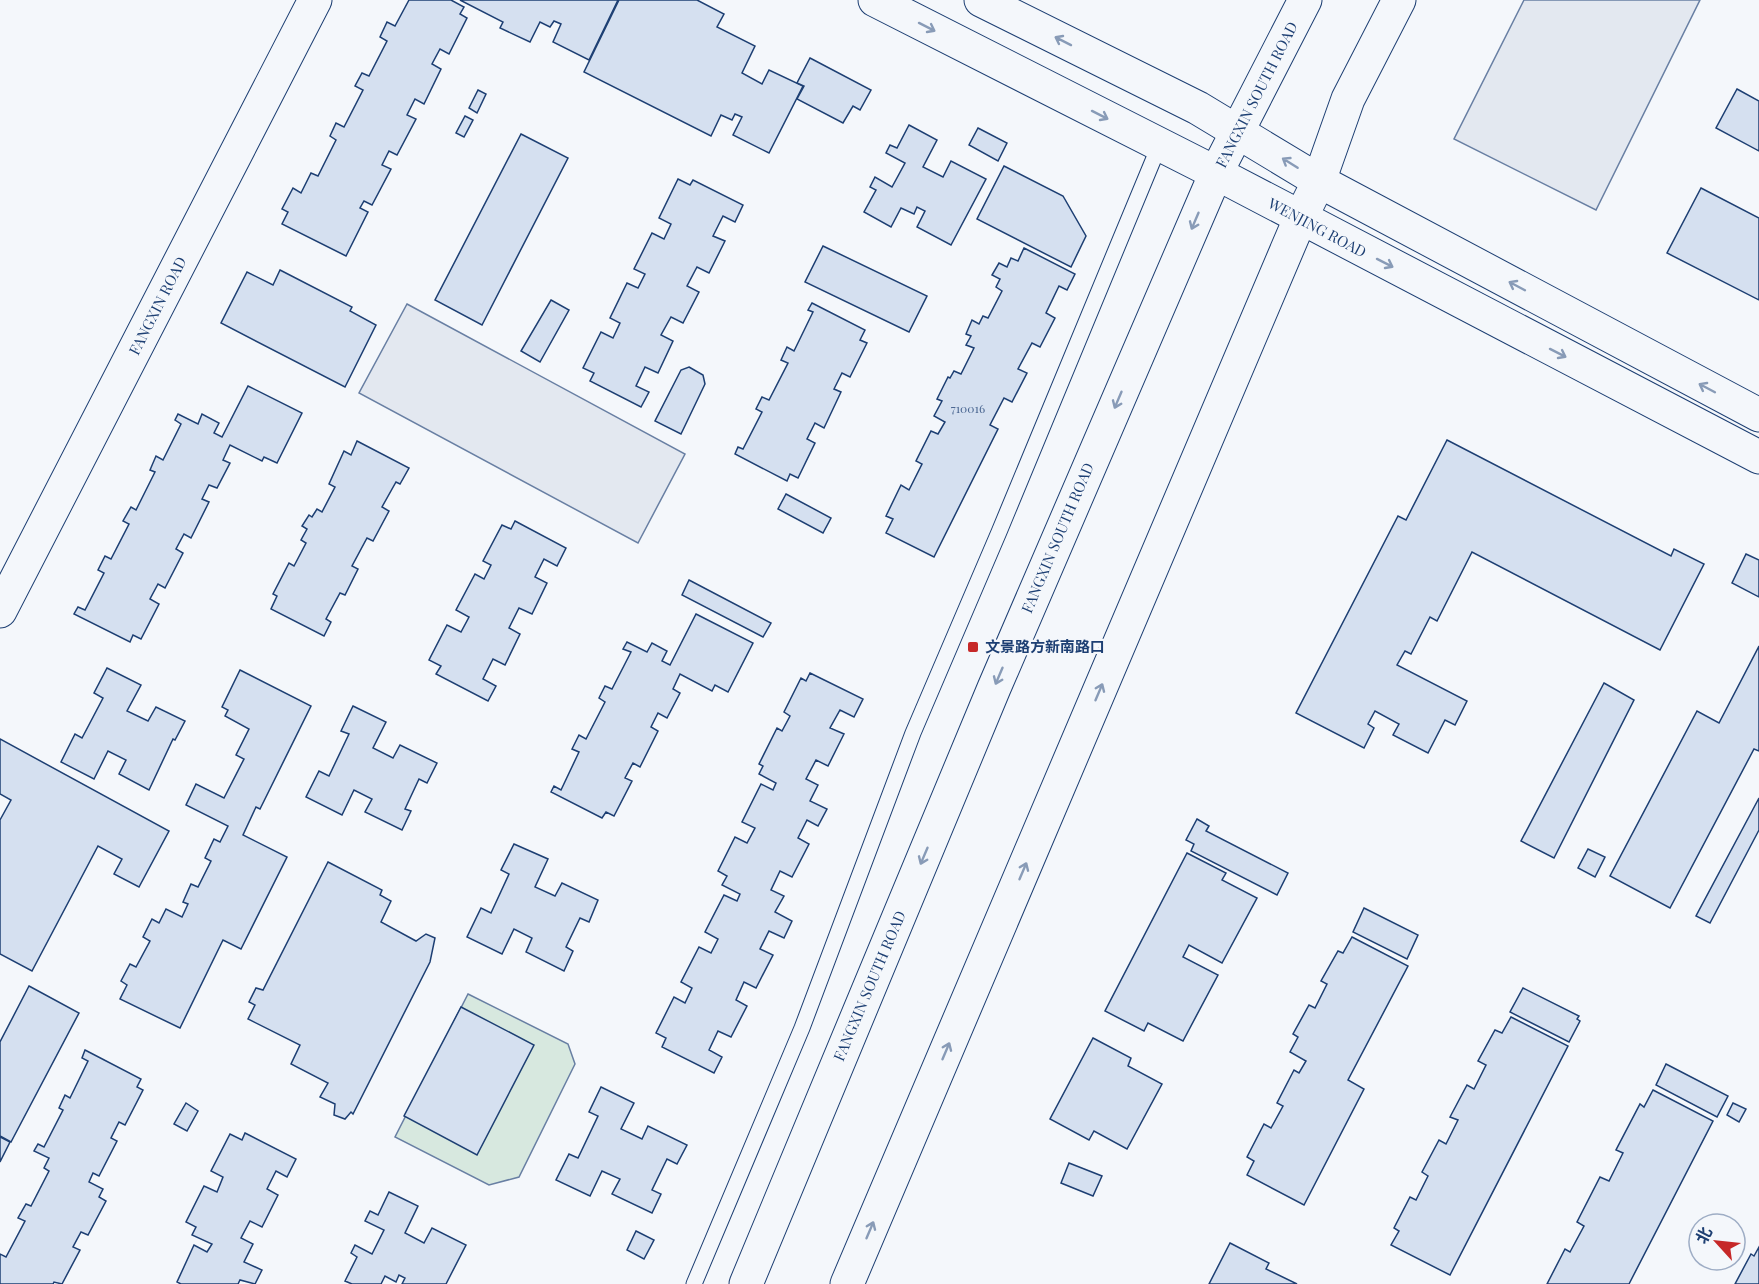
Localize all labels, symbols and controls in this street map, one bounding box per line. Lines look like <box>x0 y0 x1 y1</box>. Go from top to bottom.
street label: FANGXIN SOUTH ROAD <box>1211 18 1302 171</box>
one-way arrow <box>917 21 935 33</box>
one-way arrow <box>1054 34 1072 46</box>
one-way arrow <box>1091 110 1109 122</box>
one-way arrow <box>1282 157 1299 169</box>
street label: WENJING ROAD <box>1264 192 1370 262</box>
one-way arrow <box>1189 212 1200 230</box>
street label: FANGXIN ROAD <box>124 253 190 358</box>
one-way arrow <box>1376 258 1394 270</box>
one-way arrow <box>1508 280 1526 291</box>
one-way arrow <box>1549 348 1567 359</box>
one-way arrow <box>1699 382 1717 393</box>
one-way arrow <box>1112 391 1123 409</box>
house number: 710016 <box>951 400 985 416</box>
street label: FANGXIN SOUTH ROAD <box>1016 459 1098 616</box>
place label: 文景路方新南路口 <box>985 636 1105 656</box>
marker: 文景路方新南路口 <box>966 640 980 654</box>
one-way arrow <box>993 666 1004 684</box>
one-way arrow <box>1094 683 1105 701</box>
one-way arrow <box>918 846 929 864</box>
one-way arrow <box>1018 863 1029 881</box>
street label: FANGXIN SOUTH ROAD <box>828 907 910 1064</box>
one-way arrow <box>941 1042 953 1060</box>
north arrow <box>1687 1212 1747 1272</box>
one-way arrow <box>865 1221 876 1240</box>
text: 北 <box>1690 1223 1716 1247</box>

